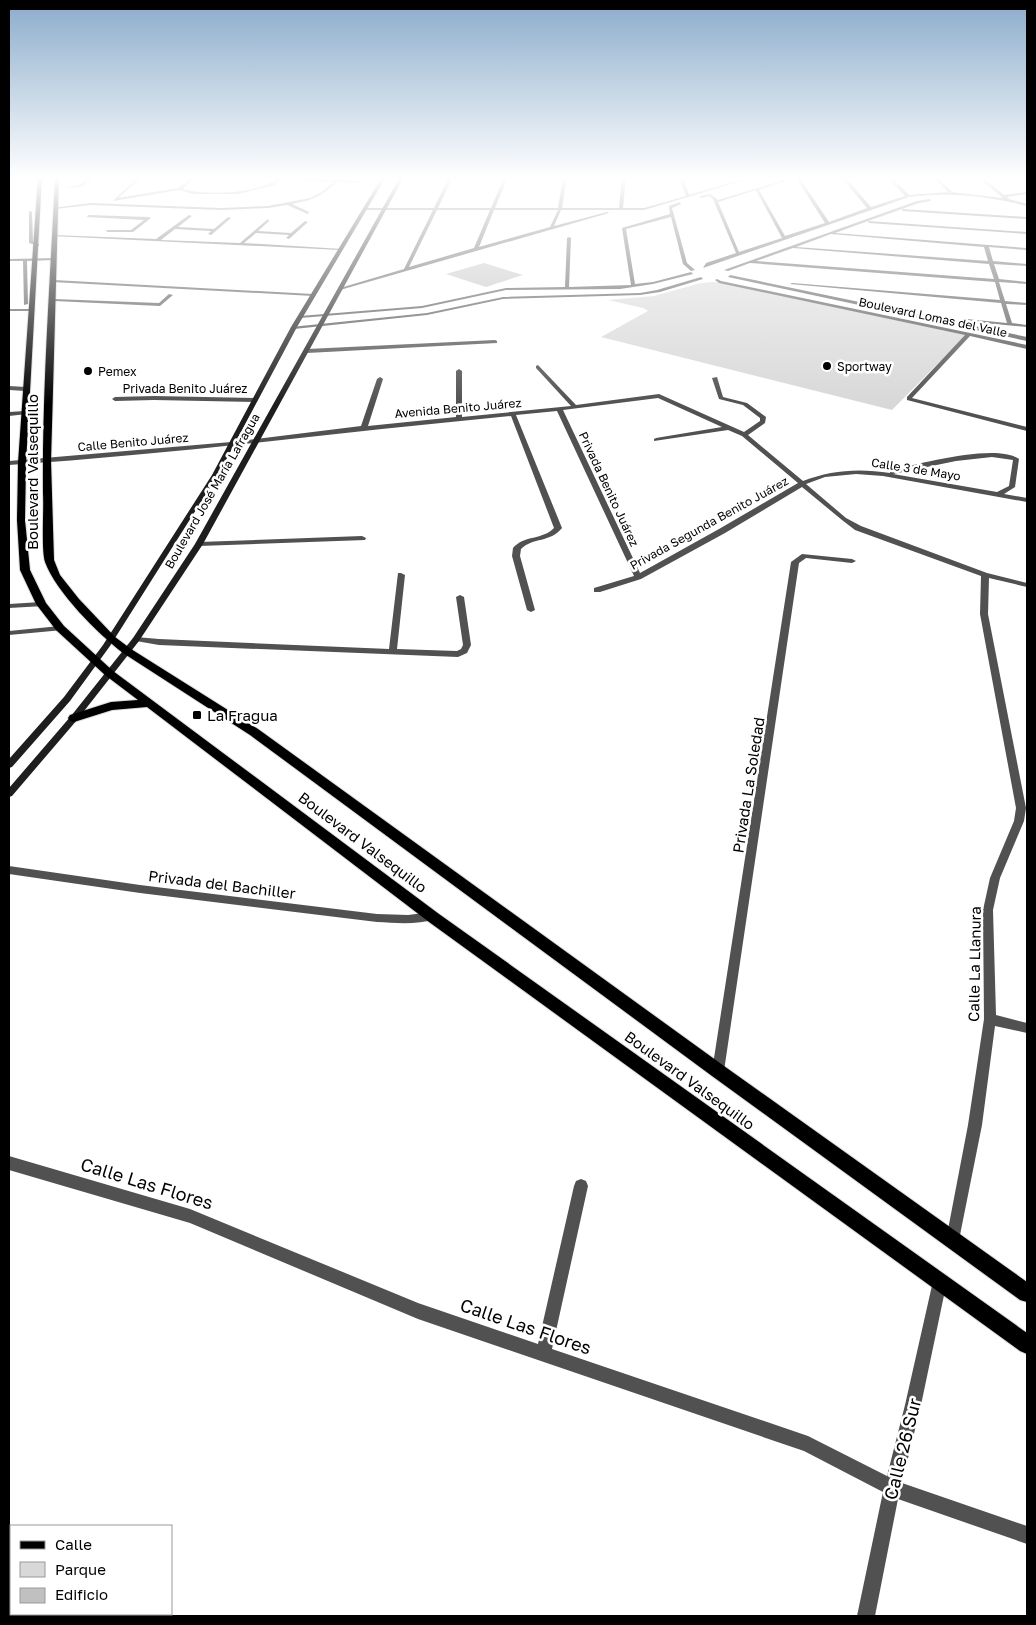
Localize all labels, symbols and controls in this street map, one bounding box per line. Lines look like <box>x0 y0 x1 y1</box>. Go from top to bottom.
street label: Boulevard Lomas del Valle <box>857 294 1009 340</box>
place label: Sportway <box>837 359 892 374</box>
marker: Sportway <box>821 360 833 372</box>
place label: Pemex <box>98 364 137 379</box>
marker: Pemex <box>82 365 94 377</box>
street label: Privada Benito Juárez <box>123 381 248 396</box>
street label: Boulevard Valsequillo <box>23 394 41 550</box>
street label: Avenida Benito Juárez <box>394 395 522 421</box>
street label: Boulevard José María Lafragua <box>161 411 263 571</box>
street label: Privada Benito Juárez <box>576 429 642 549</box>
street label: Calle Benito Juárez <box>77 430 189 454</box>
street label: Calle 3 de Mayo <box>870 455 962 483</box>
street label: Privada Segunda Benito Juárez <box>627 473 791 573</box>
place label: La Fragua <box>207 706 278 724</box>
marker: La Fragua <box>191 709 203 721</box>
street label: Privada La Soledad <box>728 716 768 854</box>
street label: Boulevard Valsequillo <box>295 788 431 896</box>
street label: Privada del Bachiller <box>147 866 297 902</box>
street label: Calle La Llanura <box>964 906 984 1022</box>
street label: Boulevard Valsequillo <box>622 1027 758 1133</box>
street label: Calle Las Flores <box>78 1152 216 1214</box>
street label: Calle Las Flores <box>458 1293 594 1359</box>
street label: Calle 26 Sur <box>879 1396 925 1502</box>
legend <box>10 1525 172 1615</box>
text: Calle <box>55 1535 92 1553</box>
text: Parque <box>55 1560 106 1578</box>
text: Edificio <box>55 1585 108 1603</box>

